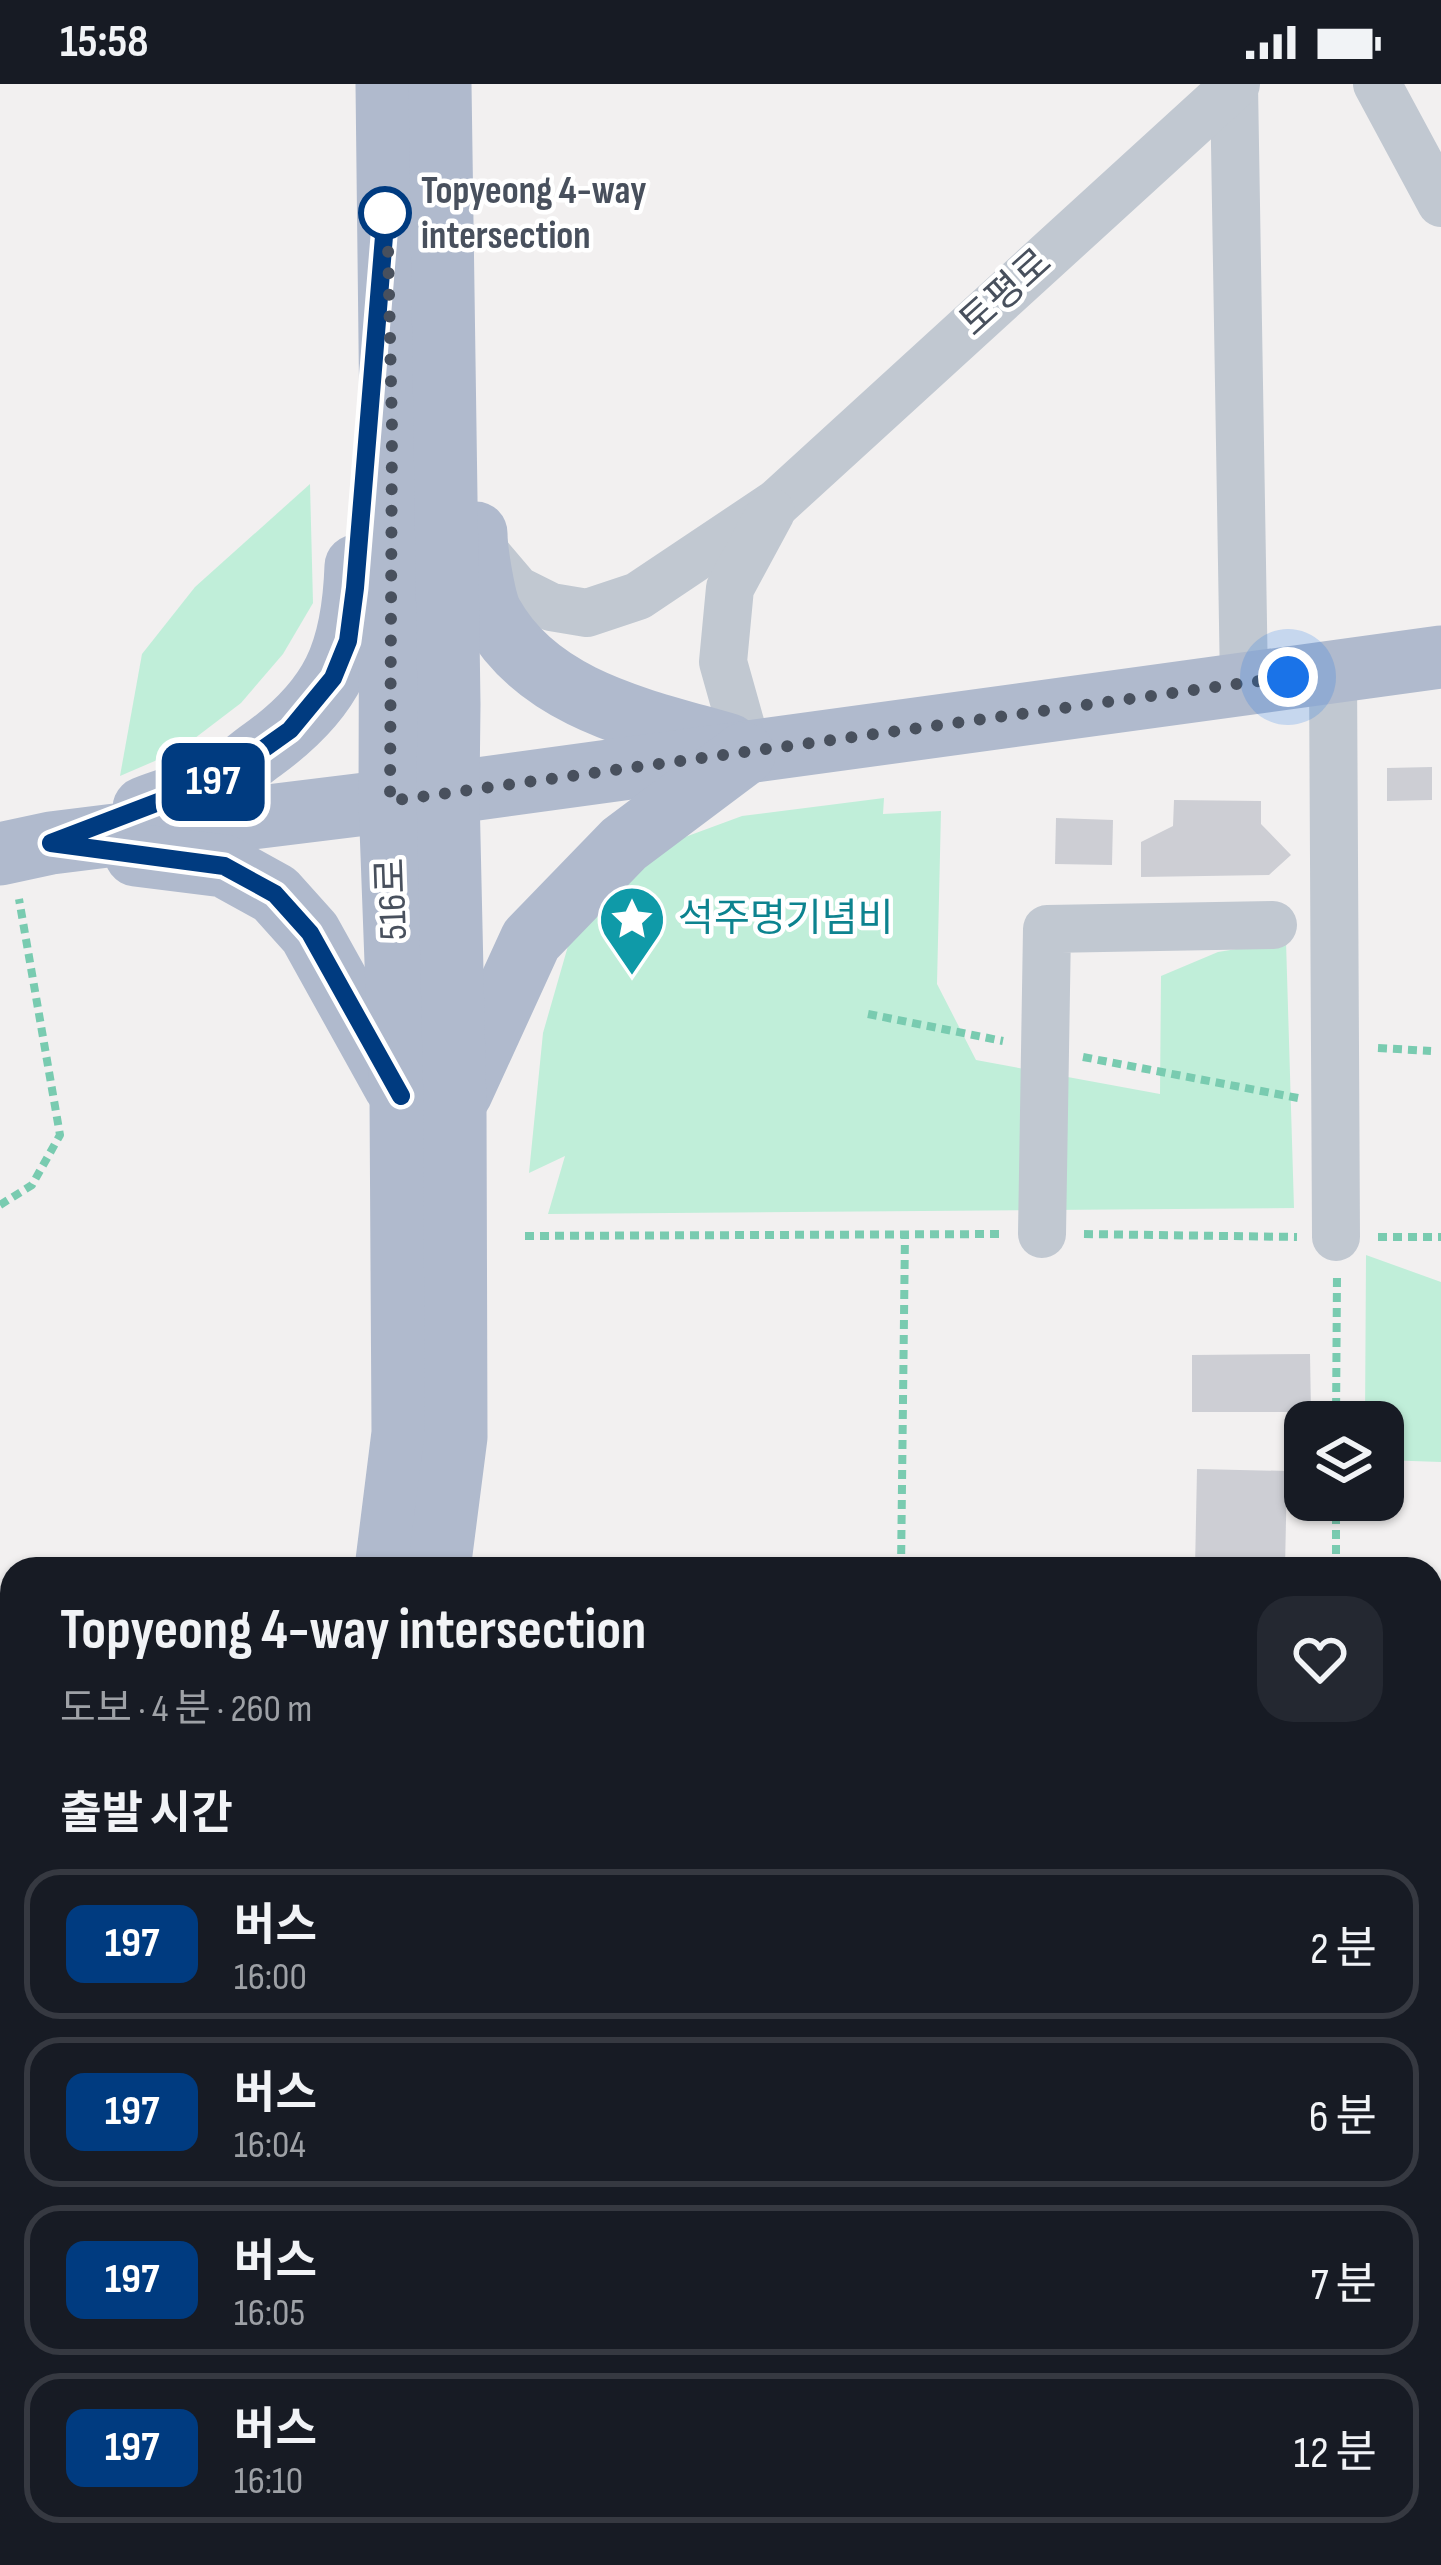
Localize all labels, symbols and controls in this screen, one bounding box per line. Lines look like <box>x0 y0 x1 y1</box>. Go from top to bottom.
text: 15:58 <box>60 15 149 70</box>
place label: Topyeong 4-way intersection <box>421 168 647 260</box>
marker: Topyeong 4-way intersection <box>360 188 410 238</box>
street label: 토평로 <box>950 240 1062 346</box>
your location <box>1258 647 1318 707</box>
line badge: 197 <box>144 743 282 821</box>
text: 197 <box>186 756 240 807</box>
street label: 516로 <box>368 857 418 941</box>
place icon: 석주명기념비 <box>597 884 667 978</box>
place label: 석주명기념비 <box>678 896 893 943</box>
map controls <box>1284 1401 1404 1521</box>
button: layers <box>1284 1401 1404 1521</box>
button: heart <box>1257 1596 1383 1722</box>
text: Topyeong 4-way intersection <box>60 1597 646 1665</box>
text: 도보 · 4 분 · 260 m <box>60 1686 312 1733</box>
text: 출발 시간 <box>60 1787 233 1842</box>
text: 버스 <box>234 1899 317 1954</box>
text: 197 <box>105 1918 159 1969</box>
text: 2 분 <box>1310 1922 1377 1977</box>
text: 16:00 <box>234 1954 307 2001</box>
text: 버스 <box>234 2067 317 2122</box>
text: 197 <box>105 2086 159 2137</box>
text: 6 분 <box>1309 2090 1377 2145</box>
text: 16:04 <box>234 2122 306 2169</box>
text: 버스 <box>234 2235 317 2290</box>
text: 197 <box>105 2254 159 2305</box>
text: 7 분 <box>1310 2258 1377 2313</box>
text: 16:05 <box>234 2290 305 2337</box>
text: 버스 <box>234 2403 317 2458</box>
text: 197 <box>105 2422 159 2473</box>
text: 12 분 <box>1294 2426 1377 2481</box>
text: 16:10 <box>234 2458 303 2505</box>

